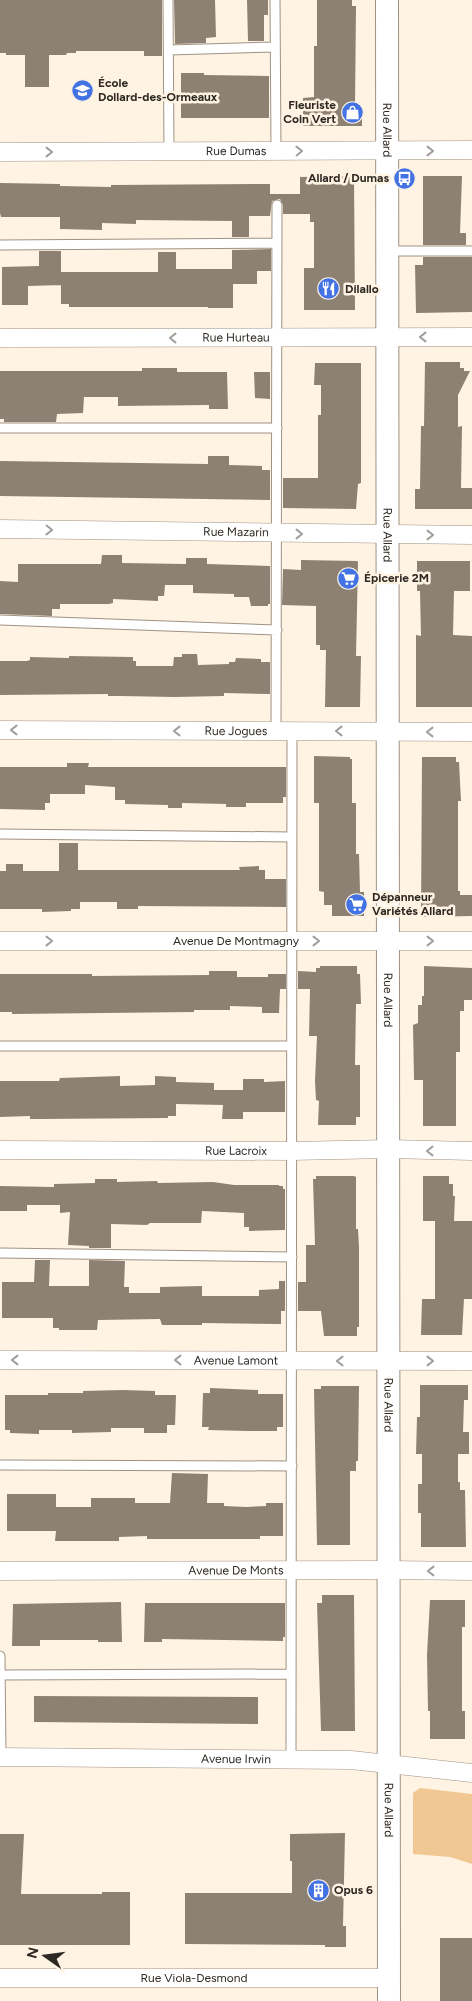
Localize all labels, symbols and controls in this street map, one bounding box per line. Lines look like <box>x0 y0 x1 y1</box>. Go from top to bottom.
place label: École Dollard-des-Ormeaux <box>98 76 218 104</box>
school or university icon: École Dollard-des-Ormeaux <box>70 78 94 102</box>
place label: Fleuriste Coin Vert <box>283 98 336 126</box>
shop icon: Fleuriste Coin Vert <box>340 100 364 124</box>
street label: Rue Allard <box>380 103 394 157</box>
street label: Rue Dumas <box>206 144 267 158</box>
one-way arrow <box>295 146 303 156</box>
one-way arrow <box>426 146 434 156</box>
one-way arrow <box>45 147 53 157</box>
bus stop icon: Allard / Dumas <box>393 166 417 190</box>
place label: Allard / Dumas <box>308 171 389 185</box>
restaurant icon: Dilallo <box>317 277 341 301</box>
place label: Dilallo <box>345 282 379 296</box>
street label: Rue Hurteau <box>202 330 270 345</box>
one-way arrow <box>419 332 427 342</box>
one-way arrow <box>169 333 177 343</box>
street label: Rue Allard <box>381 508 395 562</box>
one-way arrow <box>45 525 53 535</box>
street label: Rue Mazarin <box>203 525 269 539</box>
one-way arrow <box>295 528 303 539</box>
one-way arrow <box>426 530 434 540</box>
supermarket icon: Épicerie 2M <box>336 566 360 590</box>
place label: Épicerie 2M <box>364 571 429 585</box>
street label: Rue Jogues <box>205 724 268 738</box>
one-way arrow <box>10 725 18 735</box>
one-way arrow <box>173 726 180 736</box>
one-way arrow <box>335 726 343 737</box>
one-way arrow <box>426 727 434 737</box>
place label: Dépanneur Variétés Allard <box>372 890 453 918</box>
supermarket icon: Dépanneur Variétés Allard <box>344 892 368 916</box>
street label: Avenue De Montmagny <box>173 934 300 948</box>
one-way arrow <box>45 936 53 946</box>
one-way arrow <box>312 936 320 946</box>
one-way arrow <box>426 936 434 946</box>
street label: Rue Allard <box>381 973 395 1027</box>
street label: Rue Lacroix <box>205 1144 267 1158</box>
one-way arrow <box>426 1146 434 1156</box>
street label: Avenue Lamont <box>194 1353 279 1368</box>
one-way arrow <box>11 1355 18 1365</box>
one-way arrow <box>173 1355 181 1365</box>
one-way arrow <box>336 1356 344 1366</box>
one-way arrow <box>427 1356 435 1366</box>
street label: Rue Allard <box>381 1378 395 1432</box>
street label: Avenue De Monts <box>188 1563 284 1578</box>
one-way arrow <box>426 1566 434 1576</box>
street label: Avenue Irwin <box>201 1752 271 1766</box>
street label: Rue Allard <box>382 1783 396 1837</box>
building icon: Opus 6 <box>306 1878 330 1902</box>
place label: Opus 6 <box>334 1883 373 1897</box>
north arrow <box>20 1931 70 1981</box>
text: N <box>23 1946 42 1960</box>
street label: Rue Viola-Desmond <box>141 1971 247 1985</box>

